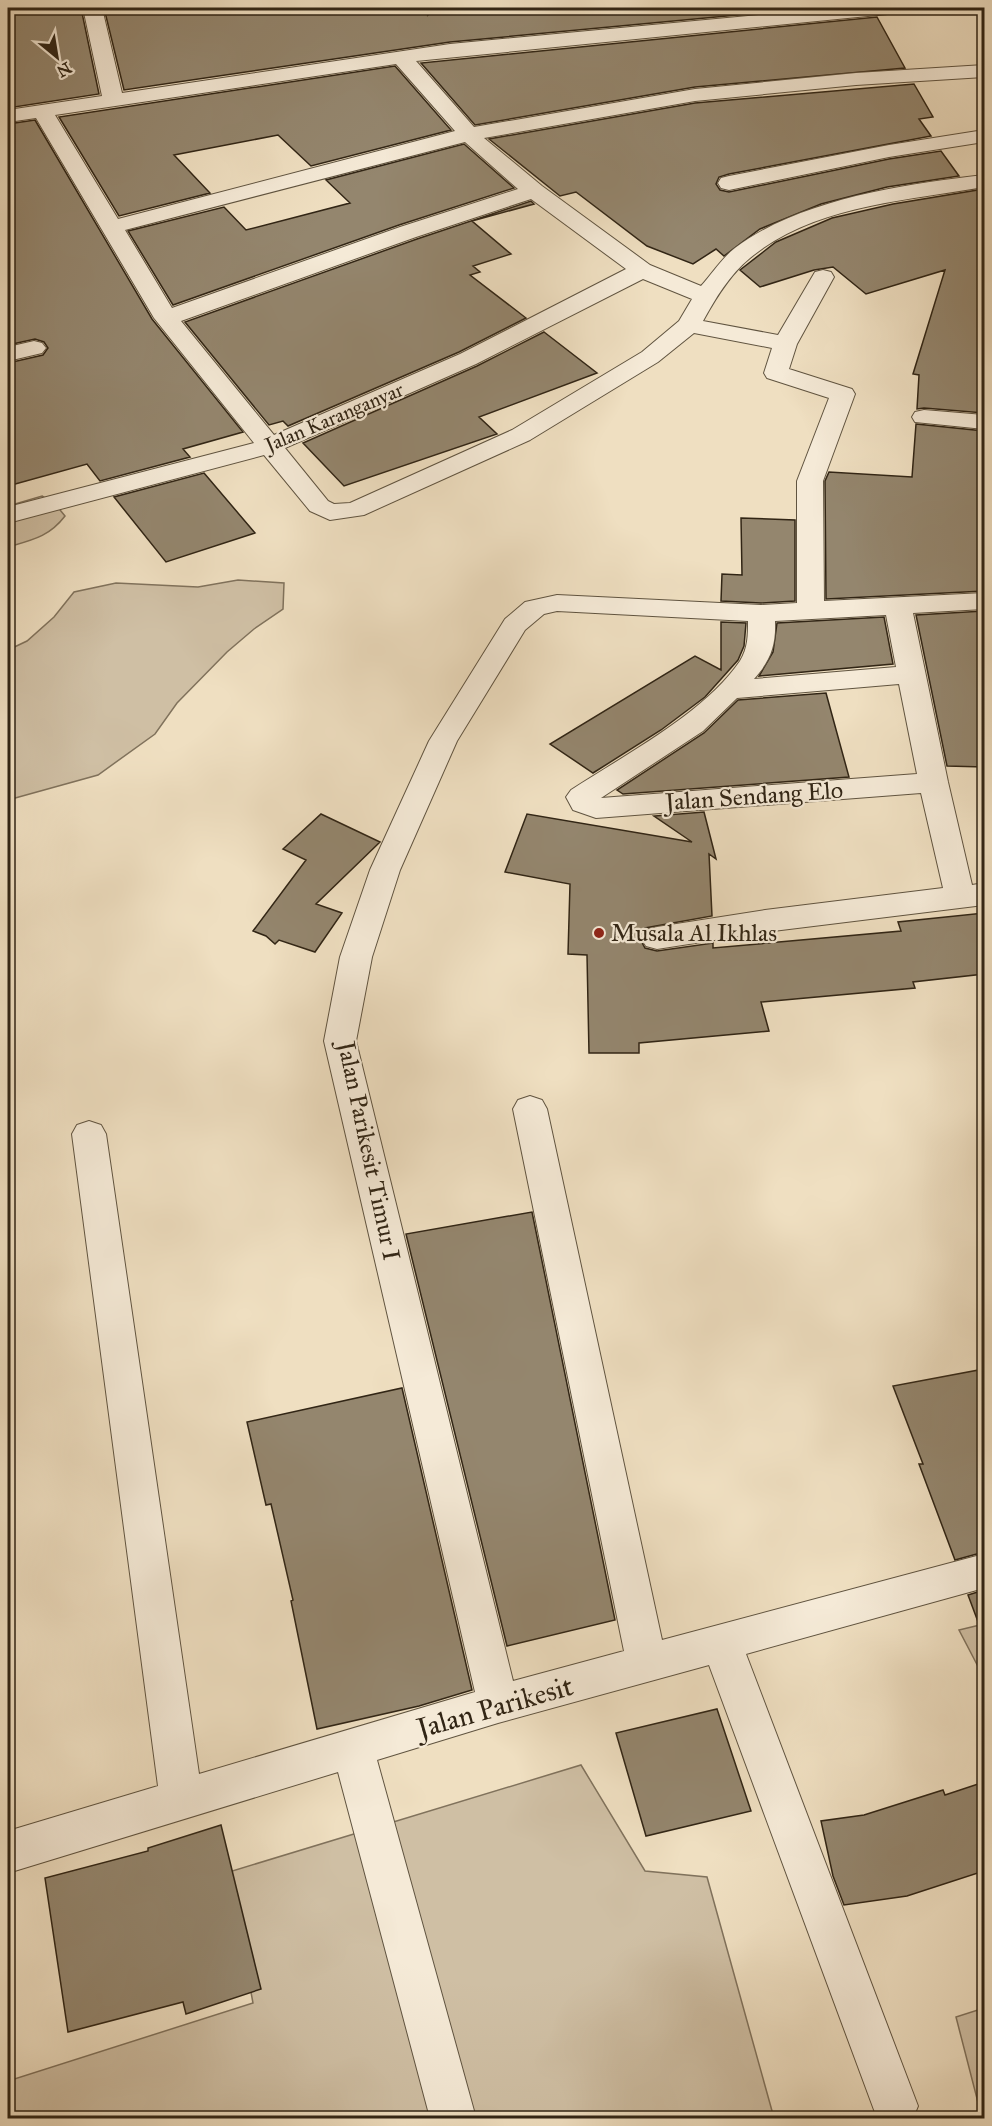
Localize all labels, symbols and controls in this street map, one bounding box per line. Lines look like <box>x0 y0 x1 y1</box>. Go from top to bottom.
north arrow <box>27 27 87 87</box>
text: N <box>53 58 75 81</box>
street label: Jalan Karanganyar <box>259 377 408 459</box>
street label: Jalan Sendang Elo <box>661 775 844 817</box>
place label: Musala Al Ikhlas <box>611 918 777 948</box>
marker: Musala Al Ikhlas <box>592 926 606 940</box>
street label: Jalan Parikesit Timur I <box>330 1036 407 1263</box>
street label: Jalan Parikesit <box>410 1668 577 1747</box>

